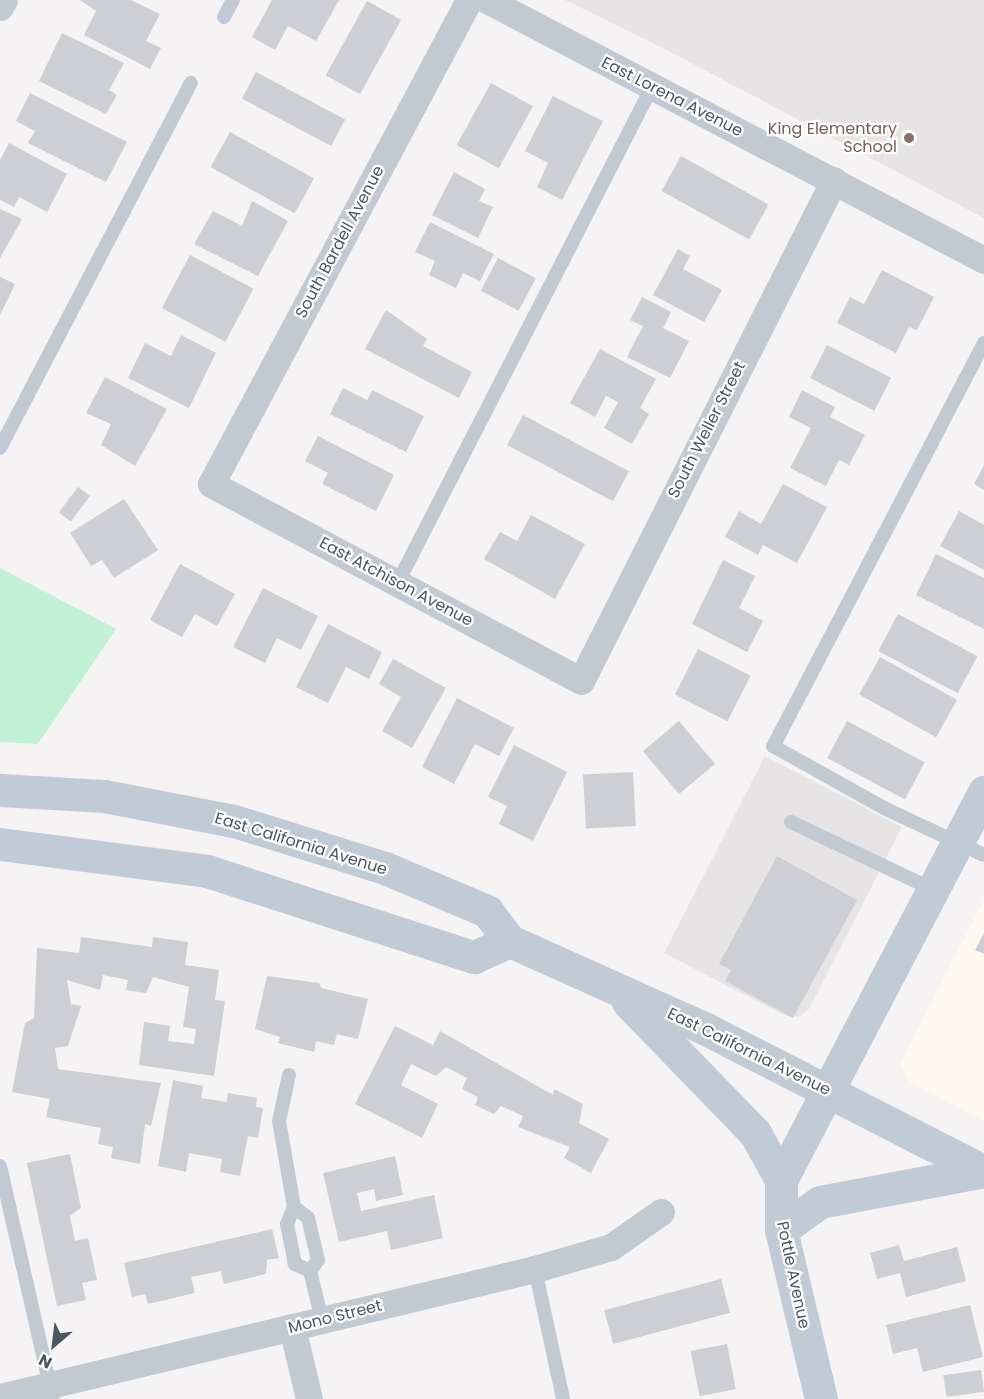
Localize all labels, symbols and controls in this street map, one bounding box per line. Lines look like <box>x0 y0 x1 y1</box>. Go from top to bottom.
street label: East Lorena Avenue <box>598 53 746 141</box>
place label: King Elementary School <box>768 119 897 157</box>
marker: King Elementary School <box>902 131 916 145</box>
street label: South Bardell Avenue <box>292 163 388 321</box>
street label: South Weller Street <box>664 359 750 501</box>
street label: East Atchison Avenue <box>316 533 476 631</box>
street label: East California Avenue <box>212 809 390 879</box>
street label: East California Avenue <box>664 1004 834 1100</box>
street label: Pottle Avenue <box>772 1220 814 1330</box>
street label: Mono Street <box>286 1296 384 1338</box>
north arrow <box>24 1315 84 1375</box>
text: N <box>35 1348 56 1374</box>

